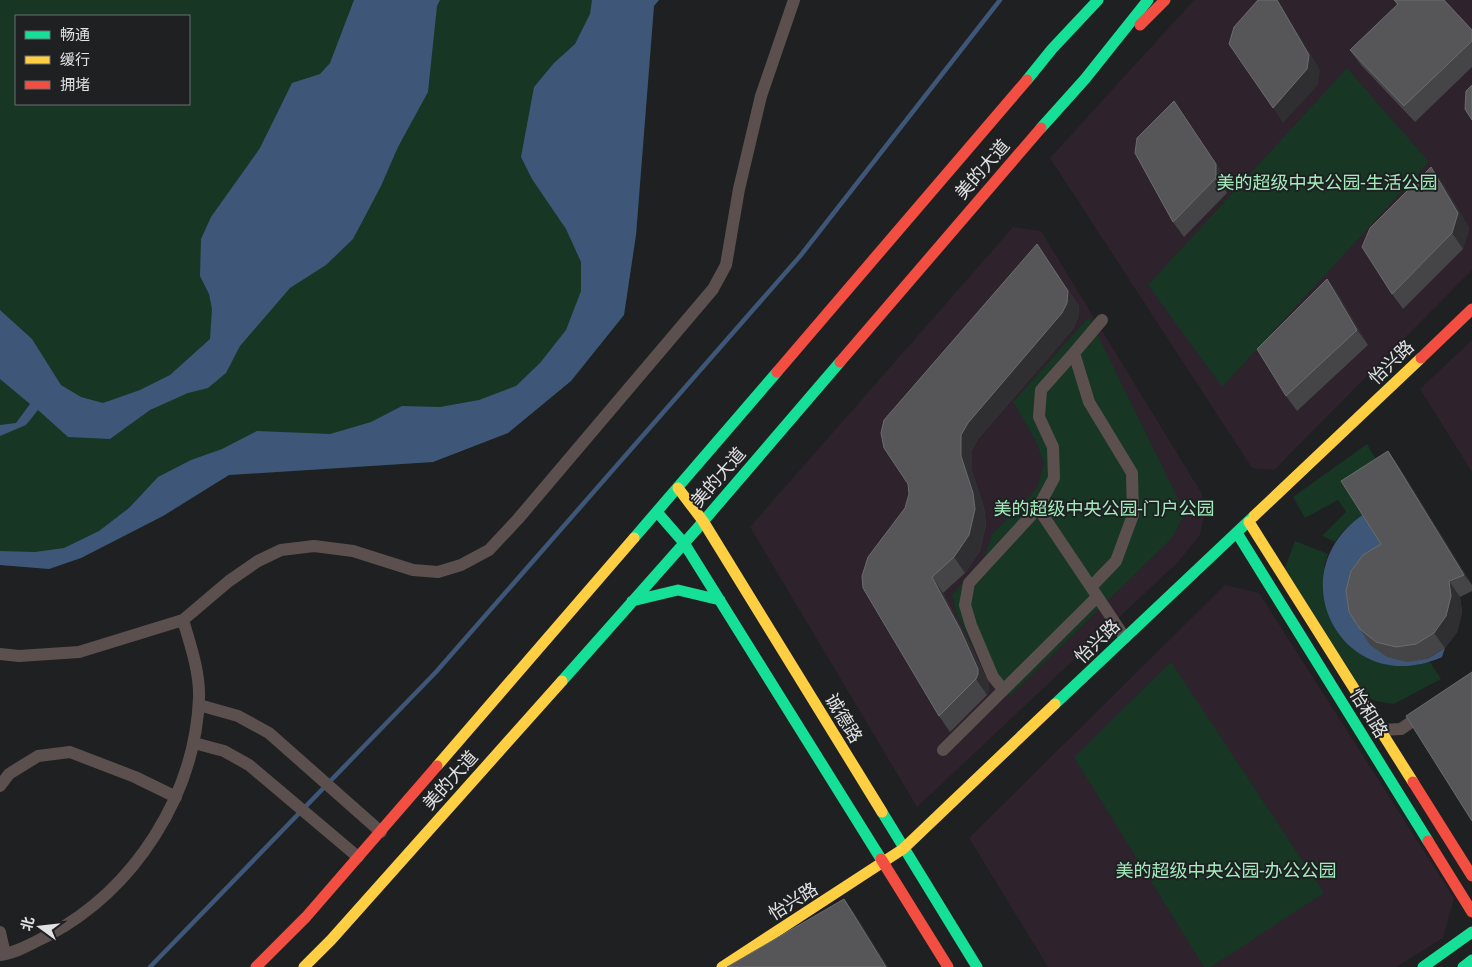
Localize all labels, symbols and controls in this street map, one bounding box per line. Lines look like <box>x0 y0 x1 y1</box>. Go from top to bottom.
legend <box>15 15 190 105</box>
text: 畅通 <box>60 26 90 44</box>
text: 缓行 <box>60 51 90 69</box>
text: 拥堵 <box>60 76 90 94</box>
street label: 美的大道 <box>950 135 1014 203</box>
park label: 美的超级中央公园-生活公园 <box>1217 172 1437 193</box>
street label: 怡兴路 <box>1364 336 1418 388</box>
street label: 美的大道 <box>686 443 750 511</box>
park label: 美的超级中央公园-门户公园 <box>994 498 1214 519</box>
street label: 怡兴路 <box>1070 615 1124 667</box>
street label: 怡和路 <box>1346 685 1392 741</box>
street label: 诚德路 <box>821 689 867 747</box>
street label: 美的大道 <box>418 746 482 814</box>
park label: 美的超级中央公园-办公公园 <box>1116 860 1336 881</box>
street label: 怡兴路 <box>765 878 821 924</box>
north arrow <box>15 902 65 952</box>
text: 北 <box>18 915 37 932</box>

